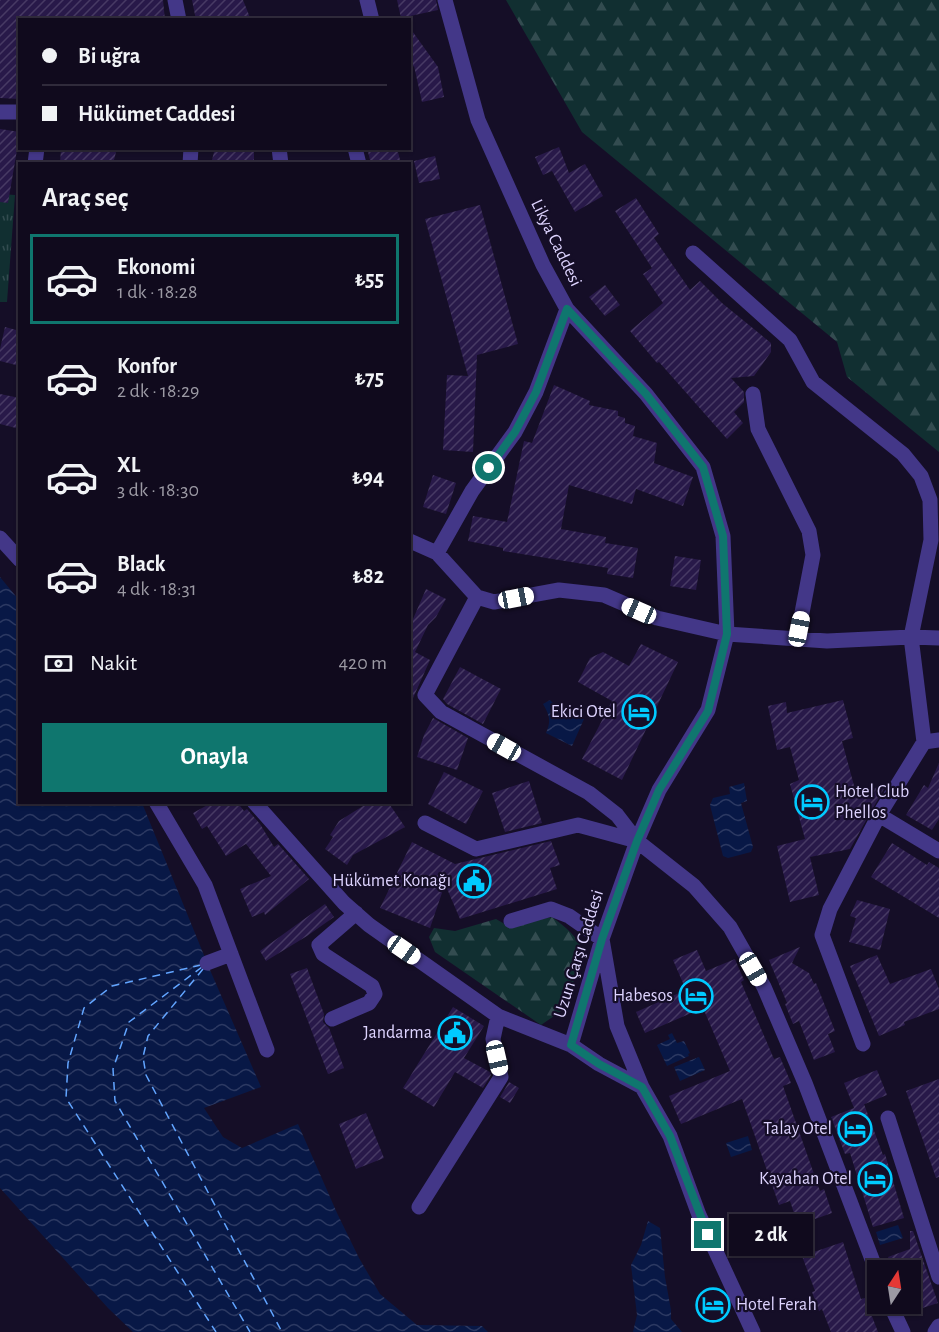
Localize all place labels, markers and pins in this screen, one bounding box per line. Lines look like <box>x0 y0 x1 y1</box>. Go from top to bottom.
hotel icon: Ekici Otel <box>621 694 657 730</box>
place label: Ekici Otel <box>551 703 616 721</box>
place label: Hotel Club Phellos <box>835 783 909 822</box>
hotel icon: Hotel Club Phellos <box>794 784 830 820</box>
public building icon: Hükümet Konağı <box>456 863 492 899</box>
place label: Hükümet Konağı <box>332 872 451 890</box>
hotel icon: Habesos <box>678 978 714 1014</box>
place label: Habesos <box>613 987 673 1005</box>
public building icon: Jandarma <box>437 1015 473 1051</box>
place label: Jandarma <box>363 1024 432 1042</box>
hotel icon: Talay Otel <box>837 1111 873 1147</box>
place label: Talay Otel <box>763 1120 832 1138</box>
hotel icon: Kayahan Otel <box>857 1161 893 1197</box>
place label: Kayahan Otel <box>759 1170 852 1188</box>
hotel icon: Hotel Ferah <box>695 1287 731 1323</box>
place label: Hotel Ferah <box>736 1296 817 1314</box>

